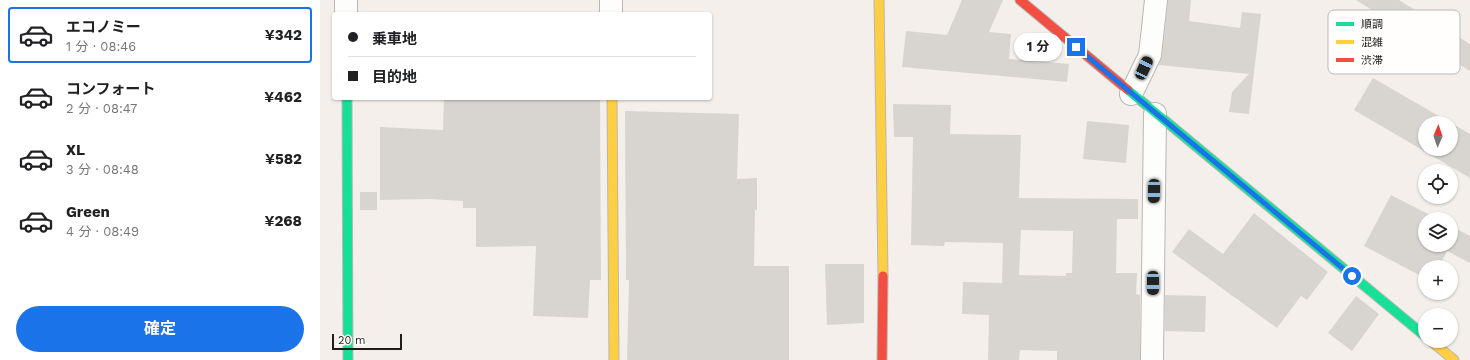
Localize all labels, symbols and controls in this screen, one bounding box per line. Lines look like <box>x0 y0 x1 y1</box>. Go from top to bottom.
legend <box>1328 10 1460 74</box>
icon: car <box>18 17 54 53</box>
text: エコノミー <box>66 18 141 36</box>
text: 順調 <box>1361 18 1383 31</box>
text: ¥342 <box>265 26 302 44</box>
text: 乗車地 <box>372 30 417 48</box>
callout: 1 分 <box>1014 33 1062 61</box>
text: 混雑 <box>1361 36 1383 49</box>
route end <box>1067 38 1085 56</box>
text: 1 分 · 08:46 <box>66 39 136 54</box>
text: 1 分 <box>1027 39 1049 54</box>
text: 渋滞 <box>1361 54 1383 67</box>
car <box>1133 55 1155 81</box>
text: 目的地 <box>372 68 417 86</box>
icon: car <box>18 79 54 115</box>
text: コンフォート <box>66 80 156 98</box>
text: ¥462 <box>264 88 302 106</box>
text: 2 分 · 08:47 <box>66 101 137 116</box>
north arrow <box>1418 116 1458 156</box>
map controls <box>1418 116 1458 348</box>
icon: car <box>18 141 54 177</box>
text: XL <box>66 141 85 159</box>
text: ¥582 <box>265 150 302 168</box>
text: 3 分 · 08:48 <box>66 162 139 177</box>
button: locate <box>1418 164 1458 204</box>
car <box>1148 179 1160 203</box>
icon: car <box>18 203 54 239</box>
text: Green <box>66 203 110 221</box>
text: ¥268 <box>264 212 302 230</box>
button: layers <box>1418 212 1458 252</box>
text: 4 分 · 08:49 <box>66 224 139 239</box>
button: + <box>1418 260 1458 300</box>
route start <box>1343 267 1361 285</box>
car <box>1147 271 1159 295</box>
button: 確定 <box>16 306 304 352</box>
button: − <box>1418 308 1458 348</box>
scale bar <box>332 332 402 351</box>
text: 20 m <box>338 334 366 347</box>

